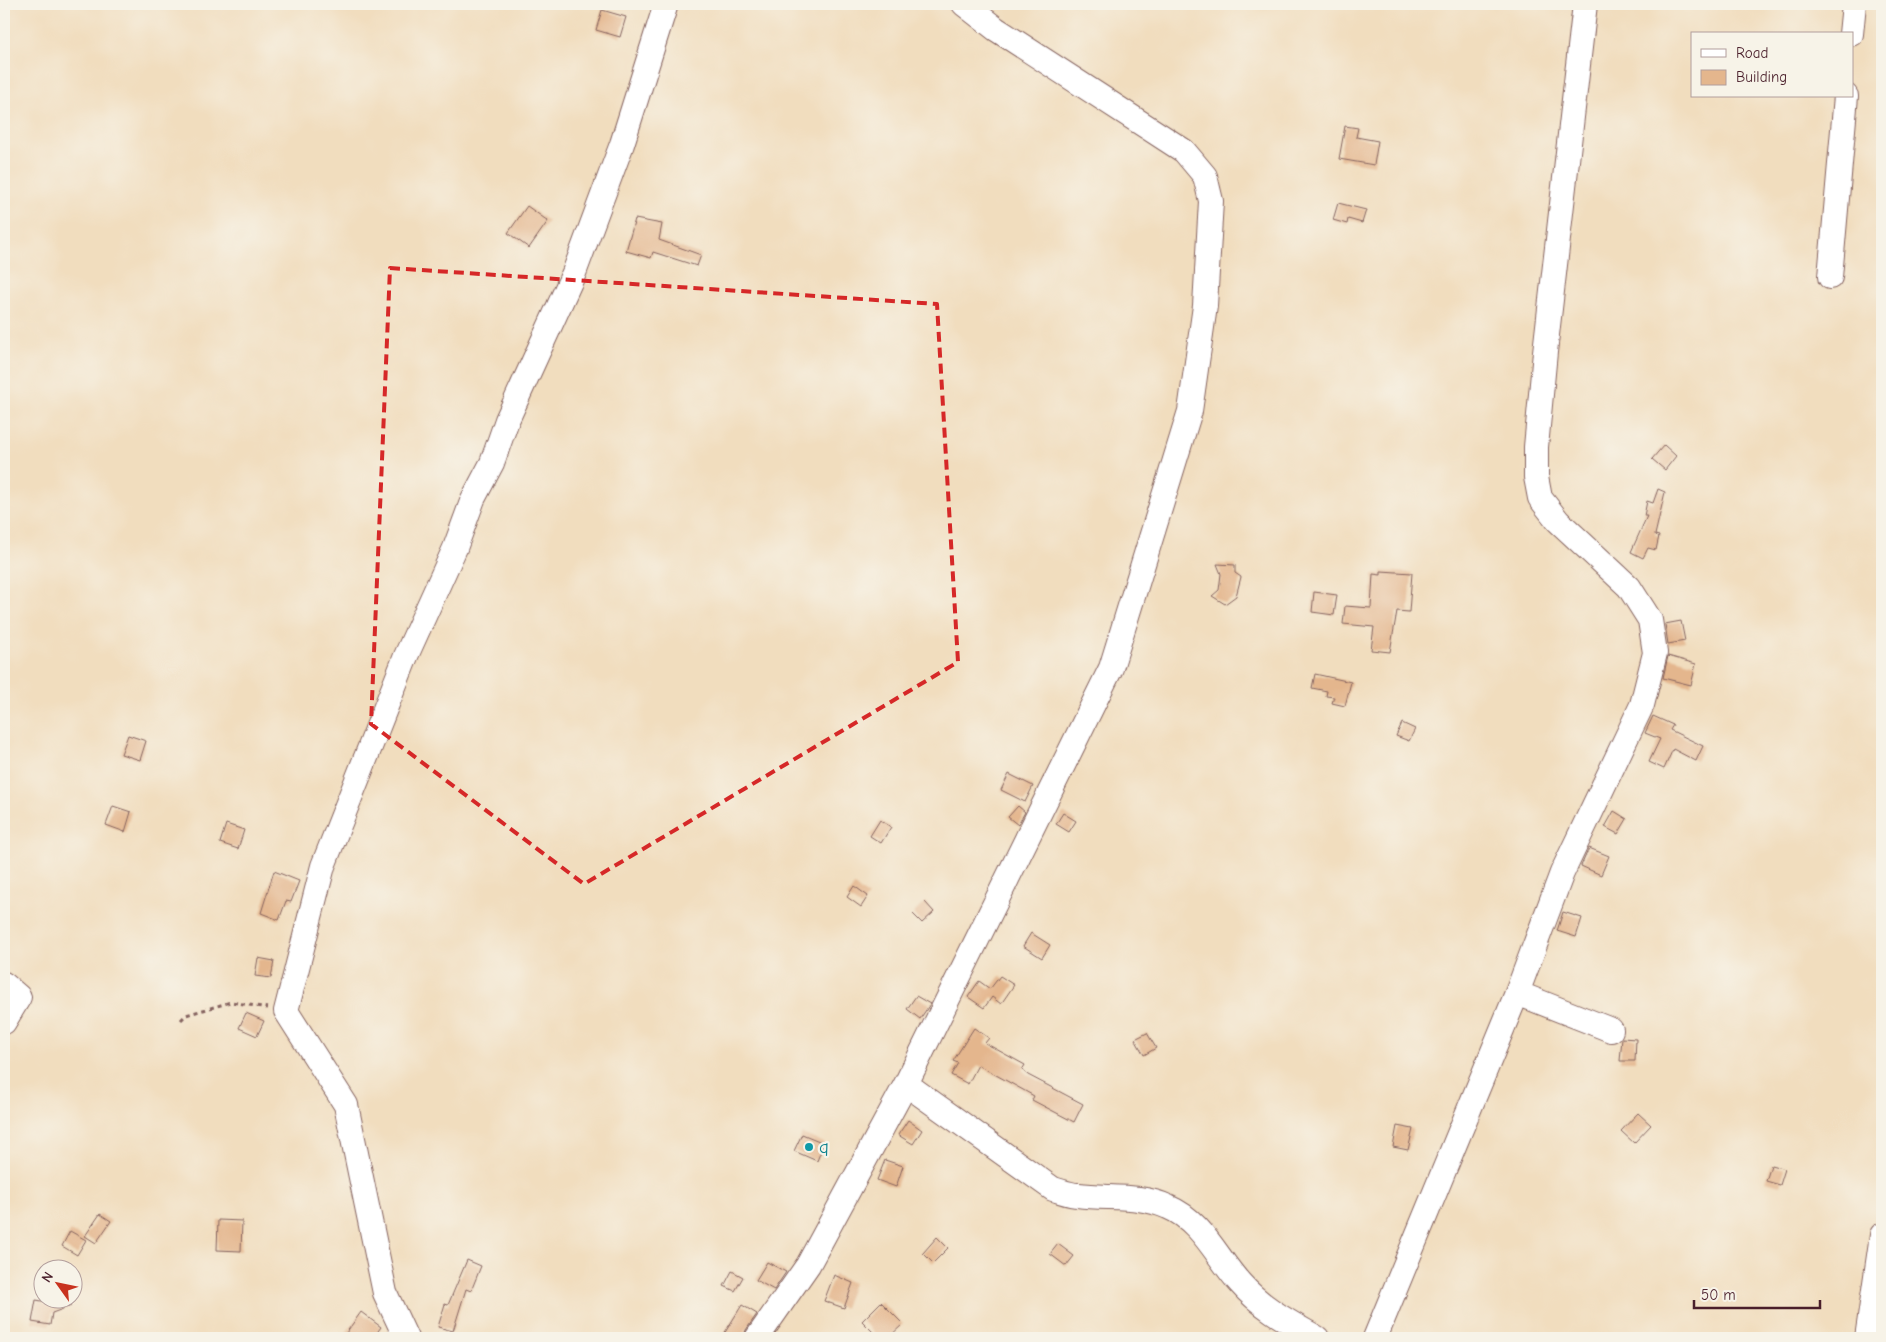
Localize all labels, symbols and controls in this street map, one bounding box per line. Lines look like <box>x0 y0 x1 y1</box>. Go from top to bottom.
legend <box>1691 32 1854 98</box>
text: Road <box>1736 44 1768 62</box>
text: Building <box>1736 68 1787 86</box>
place label: q <box>819 1136 829 1158</box>
marker: q <box>803 1141 815 1153</box>
north arrow <box>32 1260 82 1310</box>
text: N <box>38 1269 57 1286</box>
scale bar <box>1694 1277 1820 1309</box>
text: 50 m <box>1701 1286 1736 1304</box>

